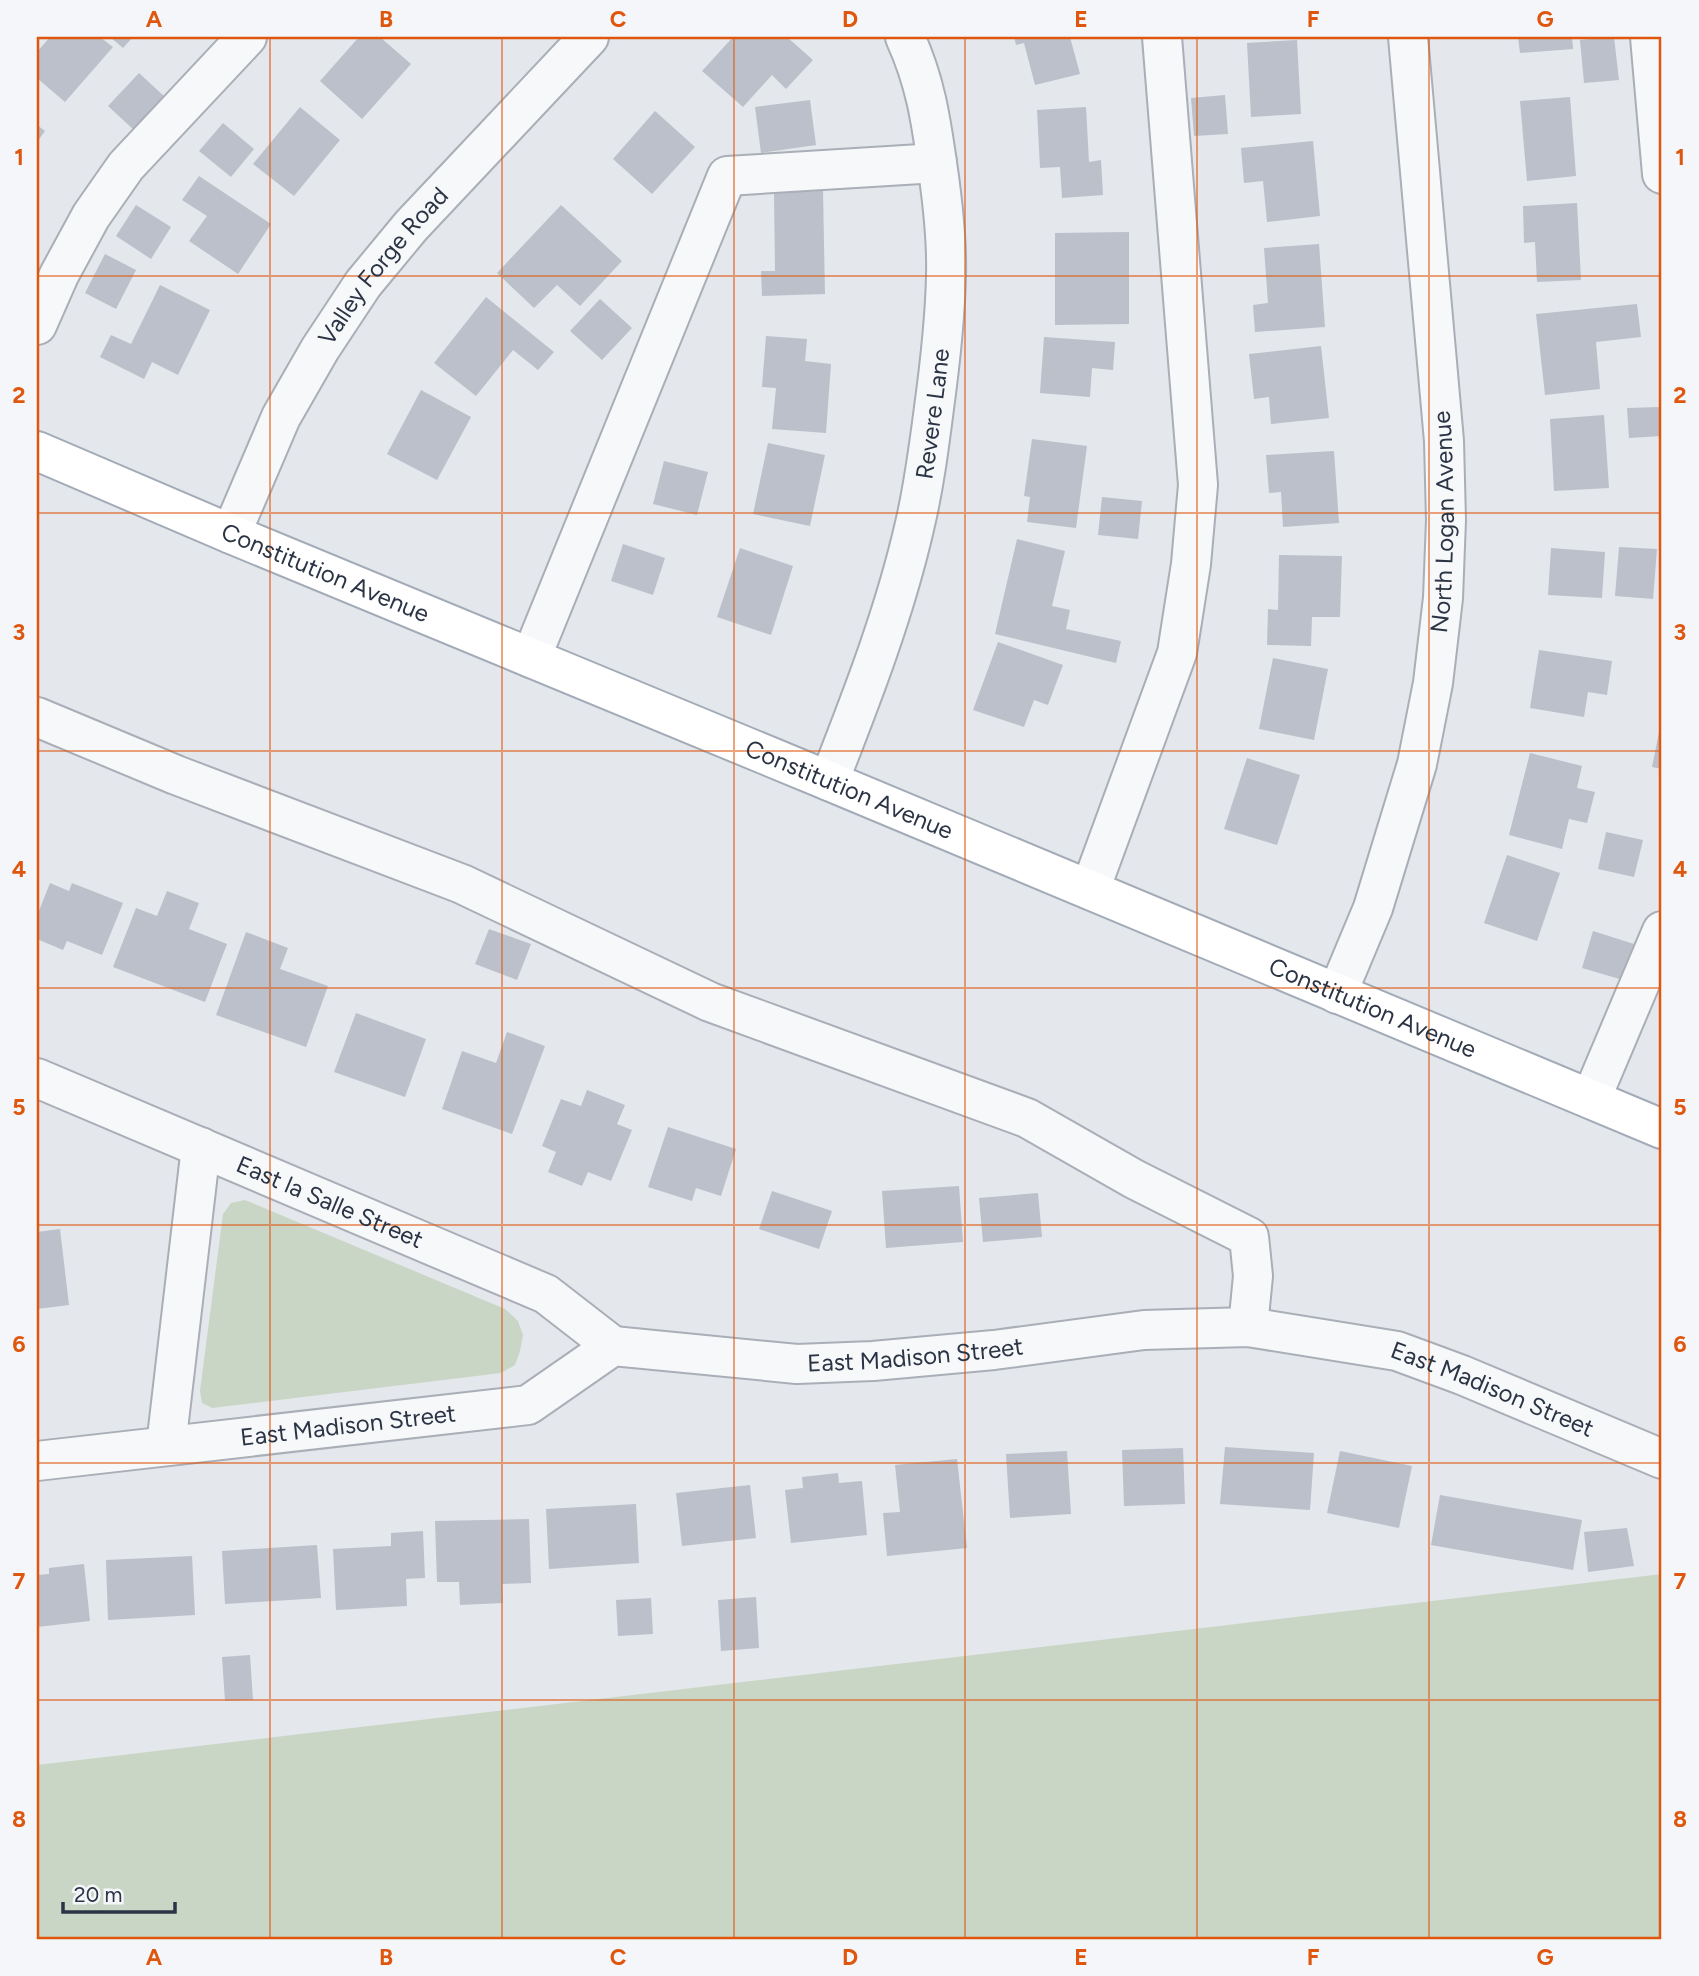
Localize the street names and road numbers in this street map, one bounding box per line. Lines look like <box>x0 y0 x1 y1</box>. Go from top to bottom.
street label: Valley Forge Road <box>312 181 454 350</box>
street label: Revere Lane <box>909 347 955 481</box>
street label: North Logan Avenue <box>1424 410 1460 635</box>
street label: Constitution Avenue <box>217 517 434 628</box>
street label: Constitution Avenue <box>741 733 958 845</box>
street label: Constitution Avenue <box>1265 951 1481 1064</box>
street label: East la Salle Street <box>232 1149 428 1254</box>
street label: East Madison Street <box>807 1331 1025 1378</box>
street label: East Madison Street <box>1387 1335 1598 1443</box>
street label: East Madison Street <box>239 1398 457 1452</box>

